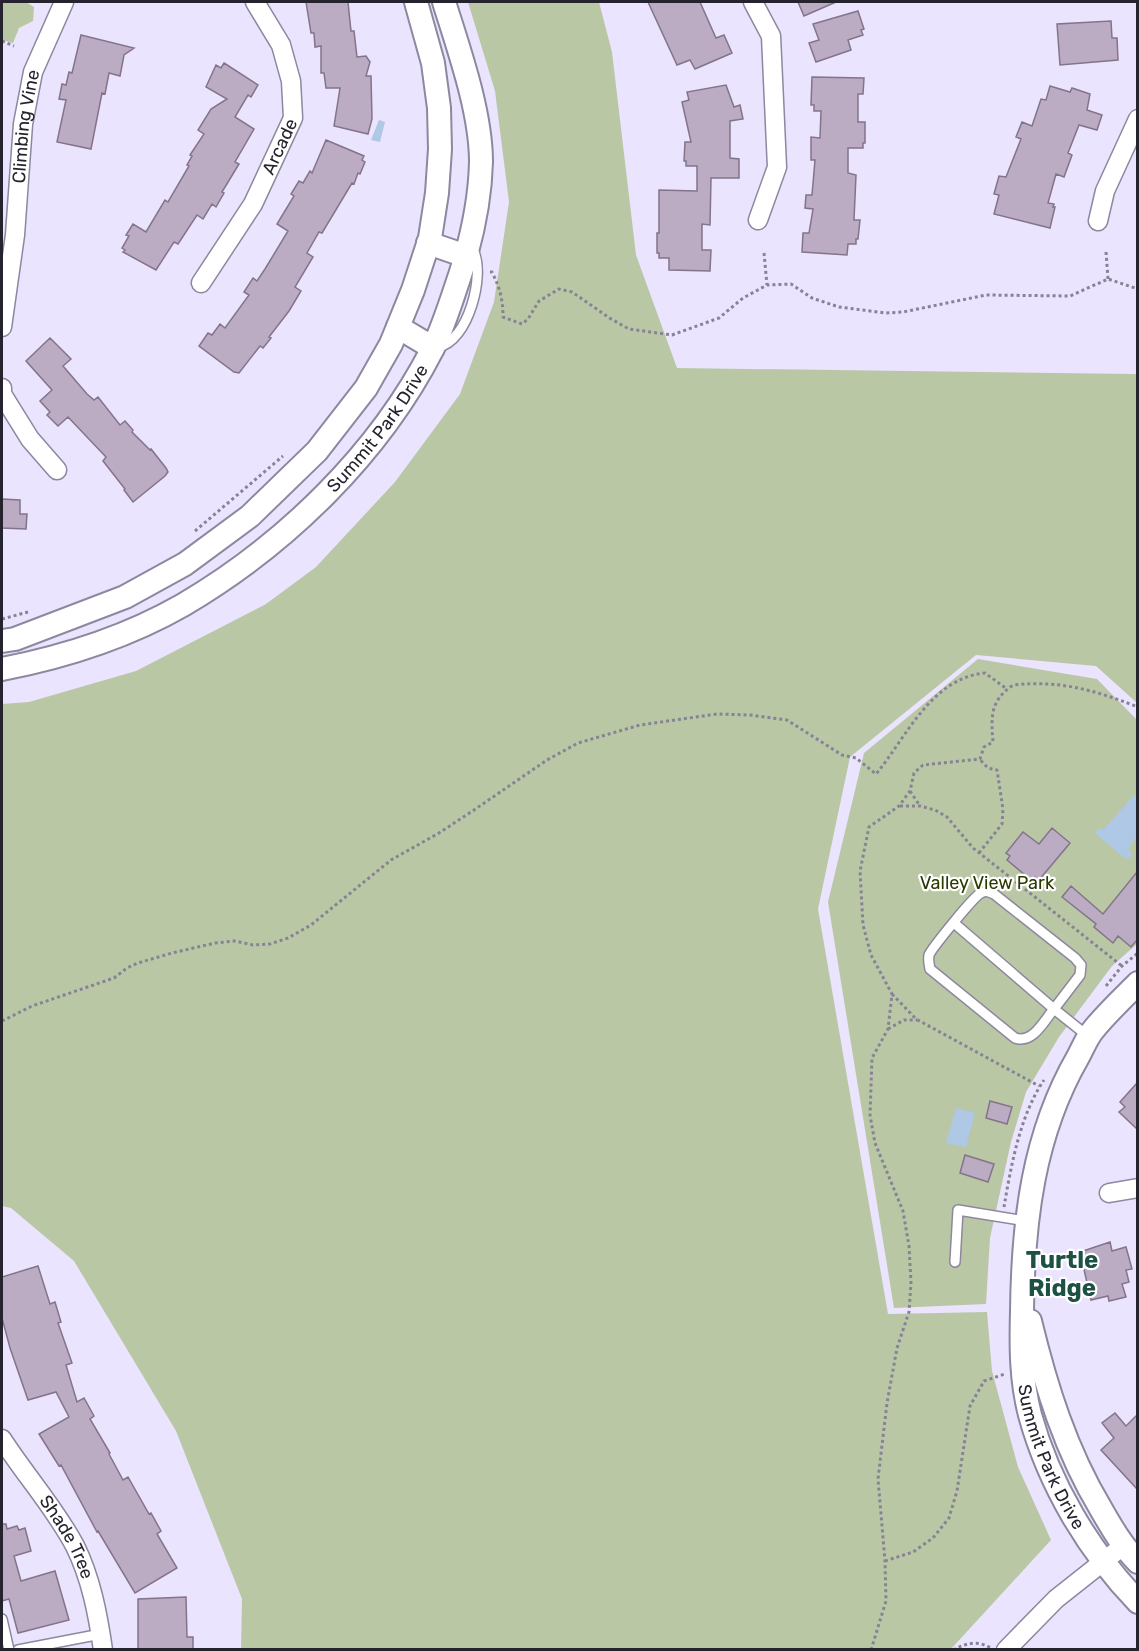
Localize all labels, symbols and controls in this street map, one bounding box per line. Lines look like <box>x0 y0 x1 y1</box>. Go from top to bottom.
street label: Climbing Vine <box>8 68 44 184</box>
street label: Arcade <box>257 115 302 178</box>
street label: Summit Park Drive <box>322 361 433 497</box>
park label: Valley View Park <box>920 872 1055 894</box>
district label: Turtle Ridge <box>1026 1246 1098 1302</box>
street label: Summit Park Drive <box>1013 1383 1089 1533</box>
street label: Shade Tree <box>35 1491 98 1582</box>

